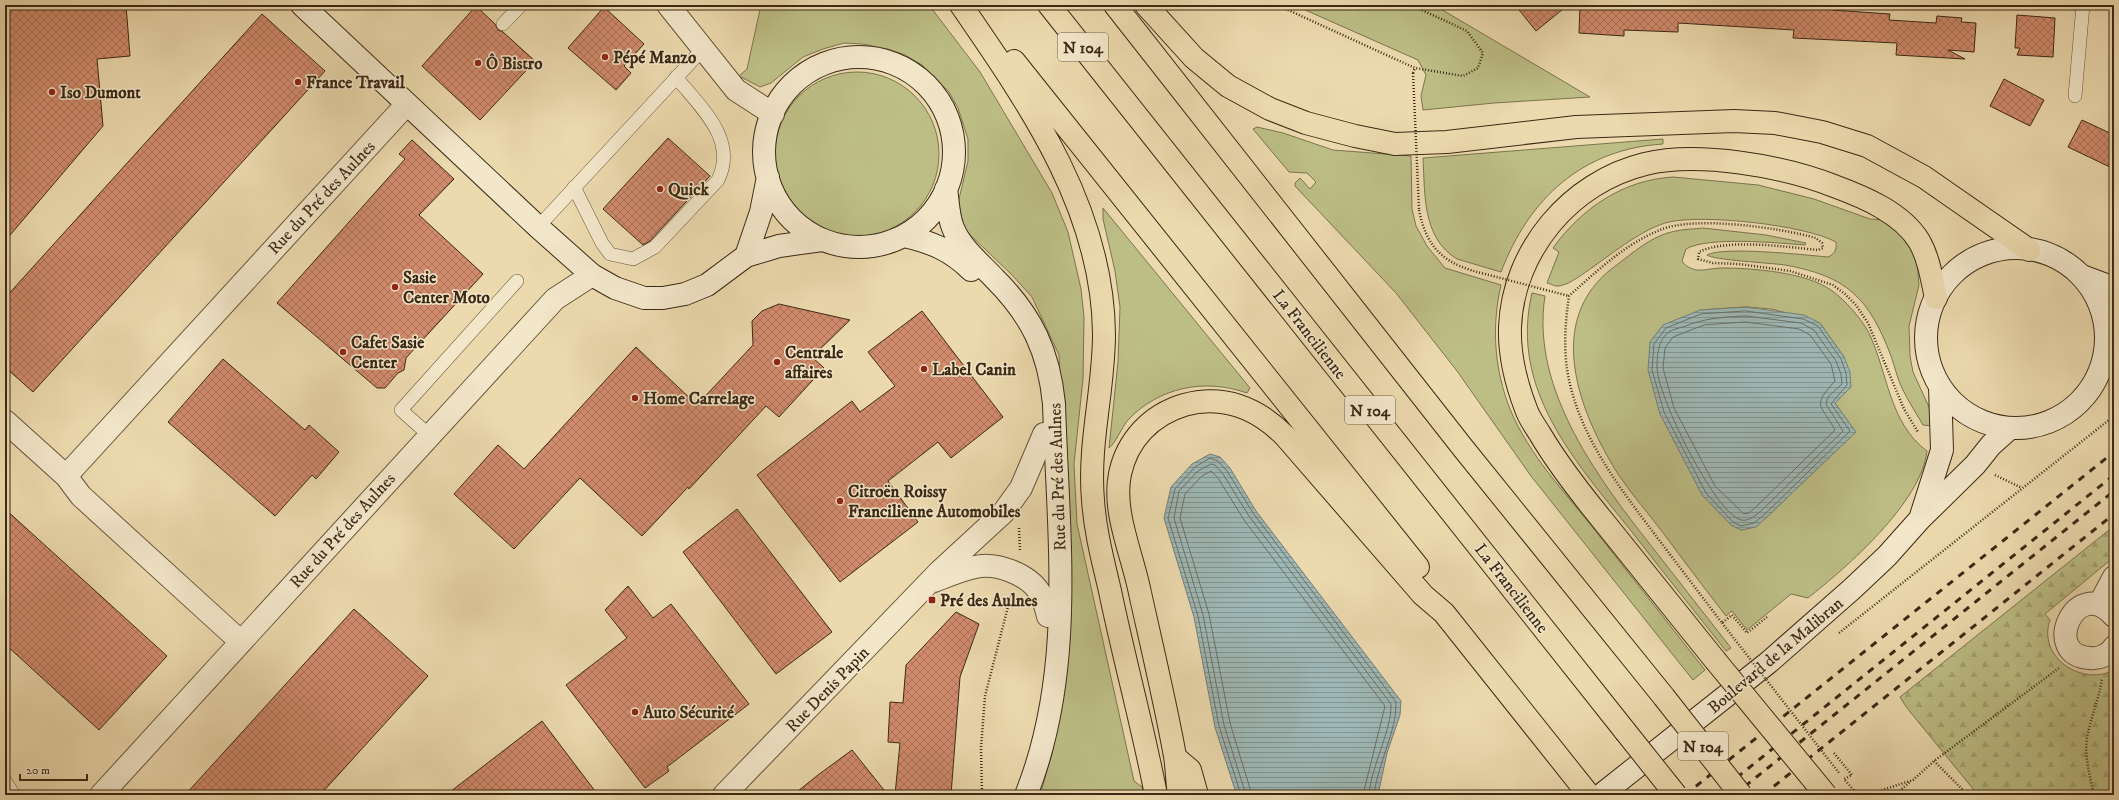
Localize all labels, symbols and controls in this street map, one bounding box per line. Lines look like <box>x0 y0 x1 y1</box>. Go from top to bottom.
road number: N 104 <box>1058 33 1108 61</box>
place label: Pépé Manzo <box>613 47 696 69</box>
place label: Ô Bistro <box>486 52 542 75</box>
marker: Pépé Manzo <box>600 52 610 62</box>
marker: Ô Bistro <box>473 58 483 68</box>
place label: France Travail <box>306 72 406 94</box>
marker: France Travail <box>293 77 303 87</box>
place label: Iso Dumont <box>60 82 141 104</box>
marker: Iso Dumont <box>47 87 57 97</box>
street label: Rue du Pré des Aulnes <box>263 136 380 259</box>
place label: Quick <box>668 179 710 201</box>
marker: Quick <box>655 184 665 194</box>
place label: Sasie Center Moto <box>403 267 490 309</box>
marker: Sasie Center Moto <box>390 282 400 292</box>
street label: La Francilienne <box>1267 285 1351 384</box>
place label: Cafet Sasie Center <box>351 332 424 374</box>
place label: Centrale affaires <box>785 342 843 384</box>
marker: Cafet Sasie Center <box>338 347 348 357</box>
marker: Centrale affaires <box>772 357 782 367</box>
place label: Label Canin <box>932 359 1016 381</box>
marker: Label Canin <box>919 364 929 374</box>
place label: Home Carrelage <box>643 388 755 410</box>
marker: Home Carrelage <box>630 393 640 403</box>
road number: N 104 <box>1345 396 1395 424</box>
street label: Rue du Pré des Aulnes <box>1044 402 1072 551</box>
street label: Rue du Pré des Aulnes <box>285 468 401 593</box>
place label: Citroën Roissy Francilienne Automobiles <box>848 481 1021 523</box>
marker: Citroën Roissy Francilienne Automobiles <box>835 496 845 506</box>
street label: La Francilienne <box>1469 539 1553 638</box>
place label: Pré des Aulnes <box>940 590 1038 612</box>
street label: Boulevard de la Malibran <box>1703 593 1848 719</box>
marker: Pré des Aulnes <box>927 595 937 605</box>
street label: Rue Denis Papin <box>781 642 874 737</box>
place label: Auto Sécurité <box>642 702 735 724</box>
marker: Auto Sécurité <box>630 707 640 717</box>
road number: N 104 <box>1678 732 1728 760</box>
scale bar <box>20 756 87 782</box>
text: 20 m <box>26 763 50 778</box>

